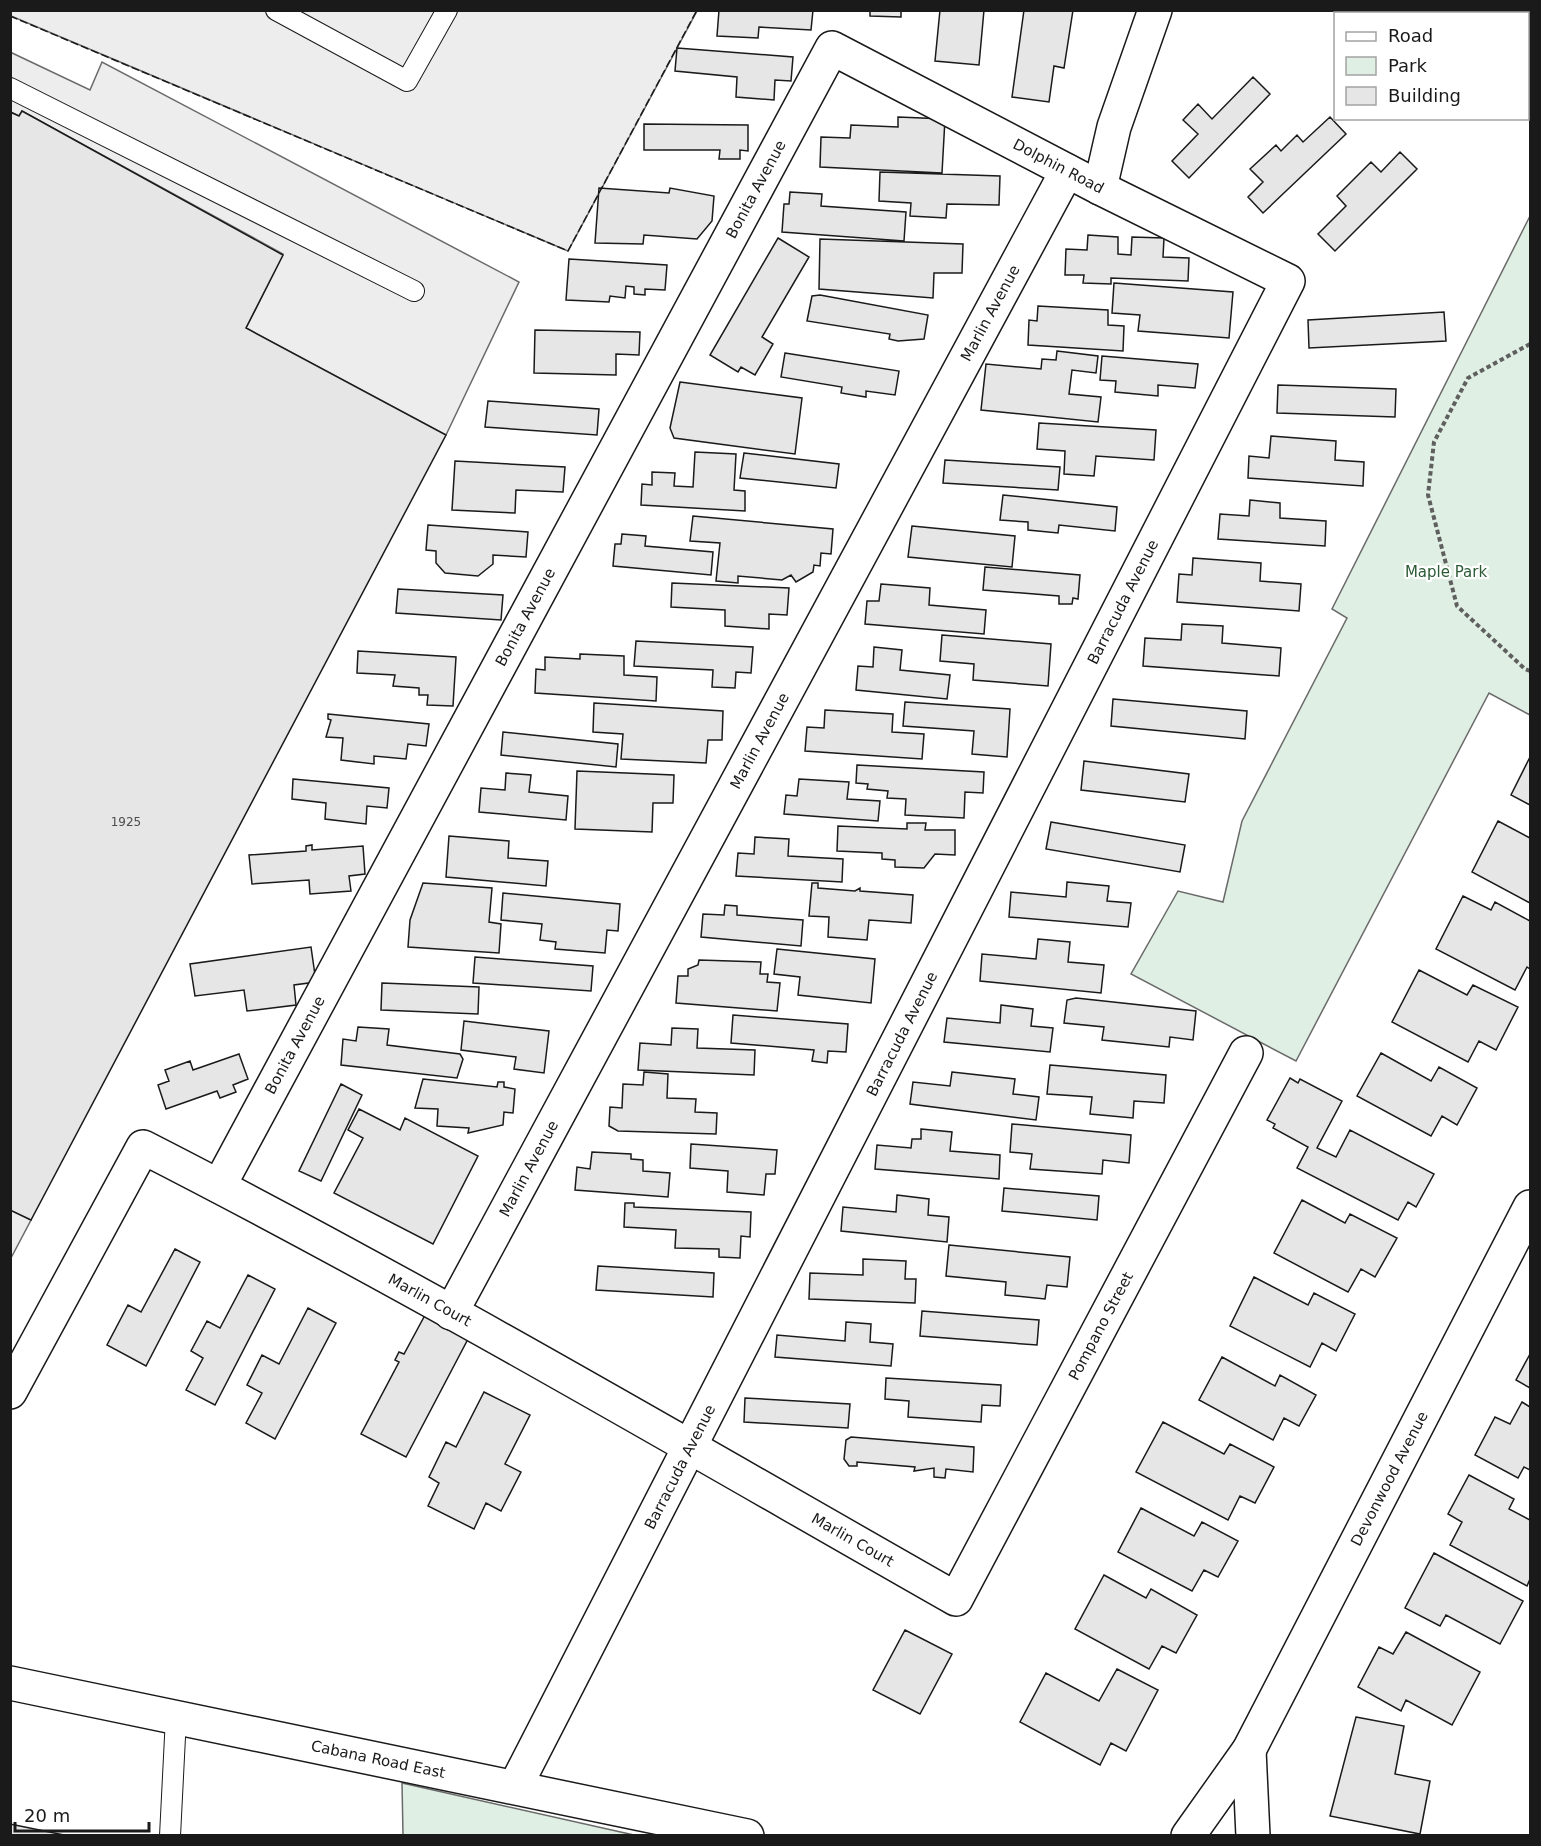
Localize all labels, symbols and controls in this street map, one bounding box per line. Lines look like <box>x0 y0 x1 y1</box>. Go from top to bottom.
legend <box>1334 12 1529 120</box>
text: Road <box>1388 25 1433 46</box>
text: Park <box>1388 55 1427 76</box>
text: Building <box>1388 85 1461 106</box>
street label: Dolphin Road <box>1010 135 1107 197</box>
street label: Bonita Avenue <box>722 137 790 242</box>
street label: Marlin Avenue <box>957 262 1024 364</box>
street label: Barracuda Avenue <box>1084 537 1162 667</box>
park label: Maple Park <box>1405 563 1487 581</box>
street label: Bonita Avenue <box>492 565 559 669</box>
street label: Marlin Avenue <box>726 690 793 792</box>
house number: 1925 <box>111 815 141 829</box>
street label: Barracuda Avenue <box>863 969 941 1099</box>
street label: Bonita Avenue <box>261 993 329 1097</box>
street label: Marlin Avenue <box>496 1117 562 1220</box>
street label: Pompano Street <box>1065 1269 1137 1383</box>
street label: Marlin Court <box>385 1270 475 1330</box>
street label: Barracuda Avenue <box>641 1402 719 1532</box>
street label: Devonwood Avenue <box>1347 1408 1432 1549</box>
street label: Marlin Court <box>808 1509 897 1571</box>
street label: Cabana Road East <box>309 1737 447 1782</box>
scale bar <box>15 1795 148 1833</box>
text: 20 m <box>24 1805 70 1826</box>

